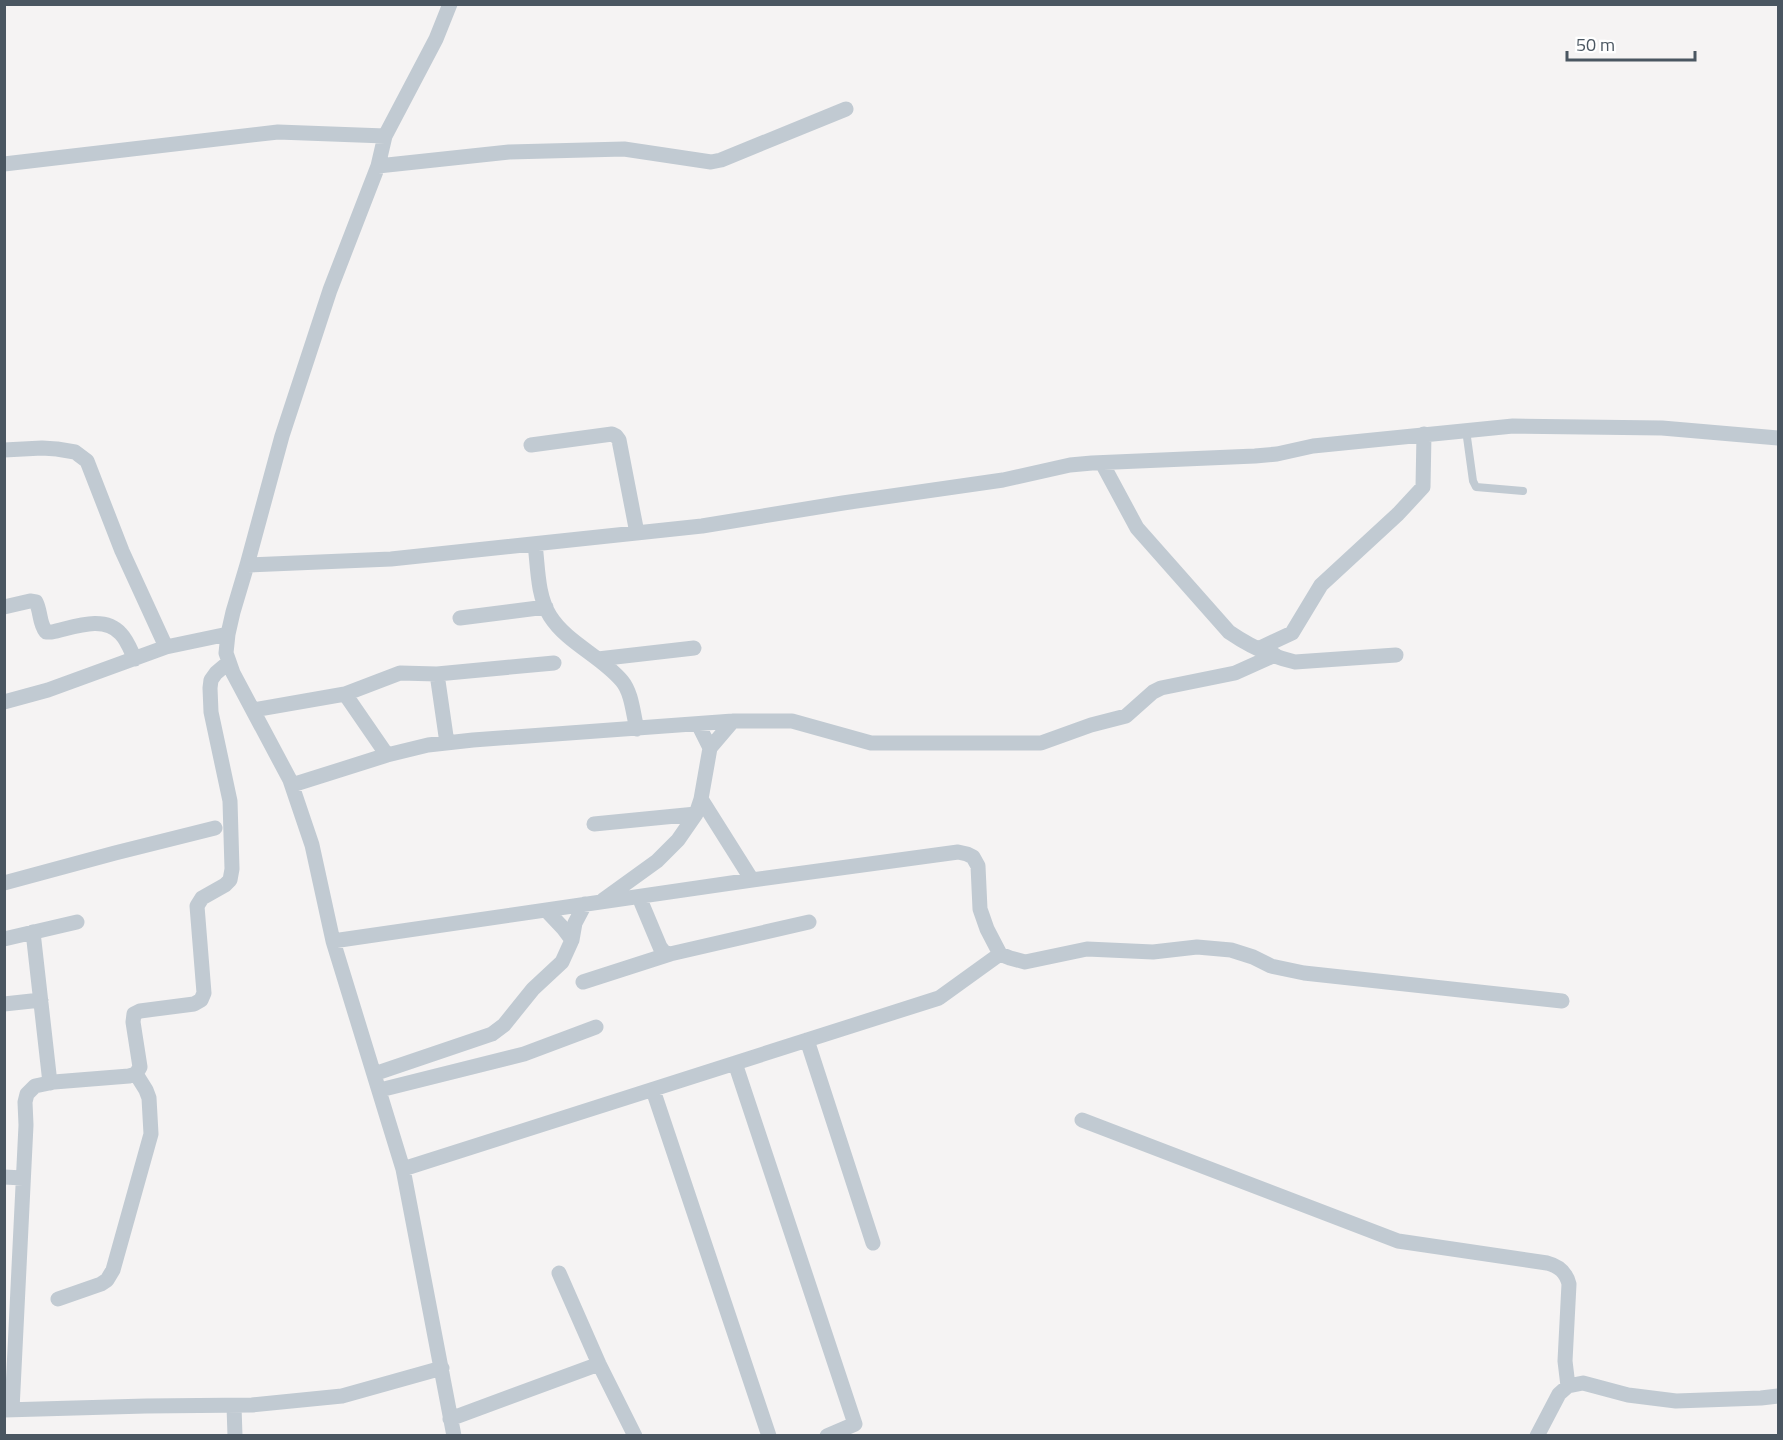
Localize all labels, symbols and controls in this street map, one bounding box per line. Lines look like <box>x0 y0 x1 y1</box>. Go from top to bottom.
scale bar <box>1567 24 1694 62</box>
text: 50 m <box>1576 31 1615 58</box>

